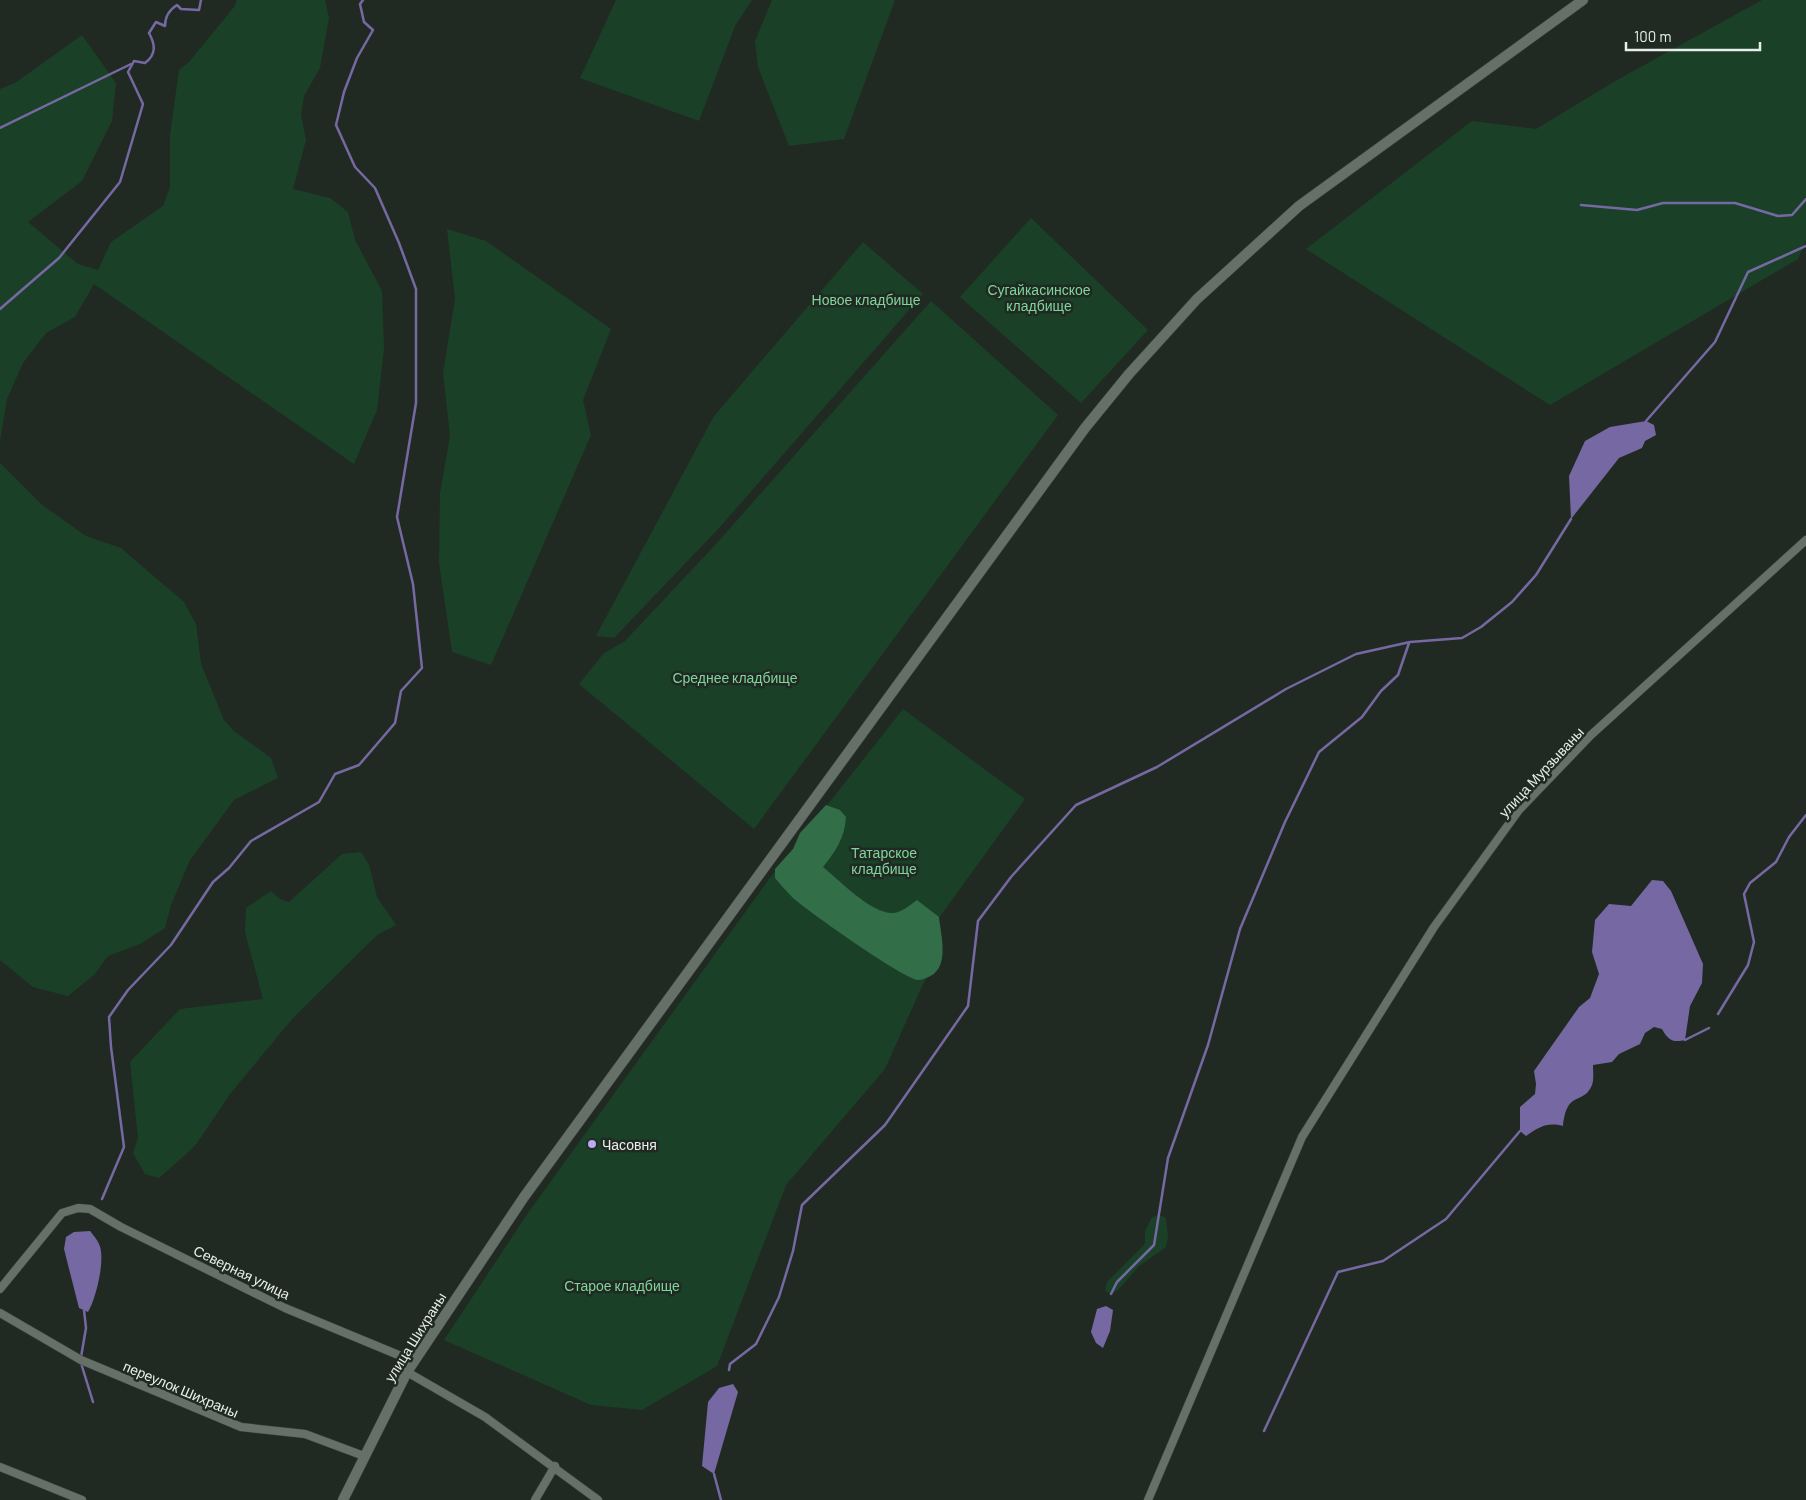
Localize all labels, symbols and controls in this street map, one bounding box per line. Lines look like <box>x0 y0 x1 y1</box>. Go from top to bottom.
scale bar <box>1626 20 1760 52</box>
text: 100 m <box>1634 27 1672 45</box>
park label: Сугайкасинское кладбище <box>987 281 1091 314</box>
park label: Новое кладбище <box>812 291 921 308</box>
park label: Среднее кладбище <box>672 669 798 686</box>
street label: улица Мурзываны <box>1495 723 1587 821</box>
park label: Татарское кладбище <box>851 844 917 877</box>
place label: Часовня <box>602 1136 657 1153</box>
marker: Часовня <box>586 1138 598 1150</box>
street label: Северная улица <box>191 1241 293 1303</box>
park label: Старое кладбище <box>564 1277 680 1294</box>
street label: улица Шихраны <box>381 1289 449 1385</box>
street label: переулок Шихраны <box>121 1357 241 1421</box>

